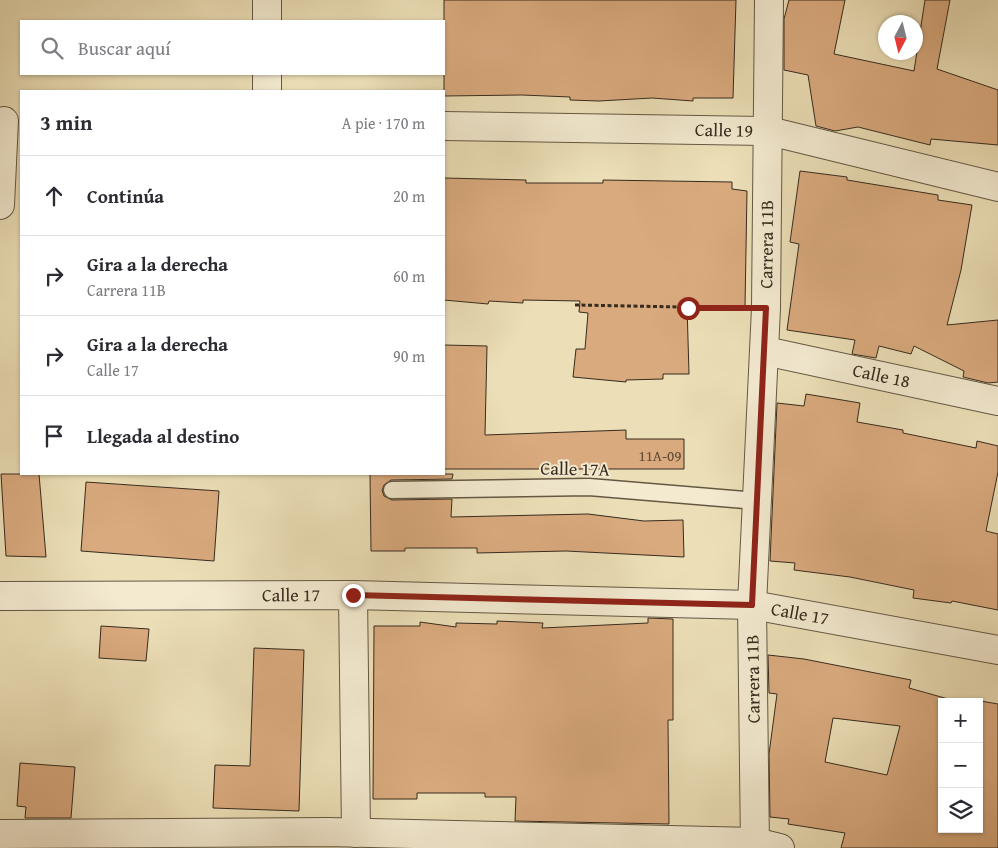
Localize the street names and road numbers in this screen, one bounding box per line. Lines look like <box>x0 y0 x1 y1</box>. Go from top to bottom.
street label: Calle 19 <box>695 116 753 144</box>
street label: Carrera 11B <box>752 200 780 289</box>
street label: Calle 18 <box>850 356 913 395</box>
street label: Calle 17A <box>540 454 610 483</box>
street label: Calle 17 <box>262 581 320 608</box>
street label: Calle 17 <box>769 595 831 632</box>
street label: Carrera 11B <box>738 634 767 724</box>

